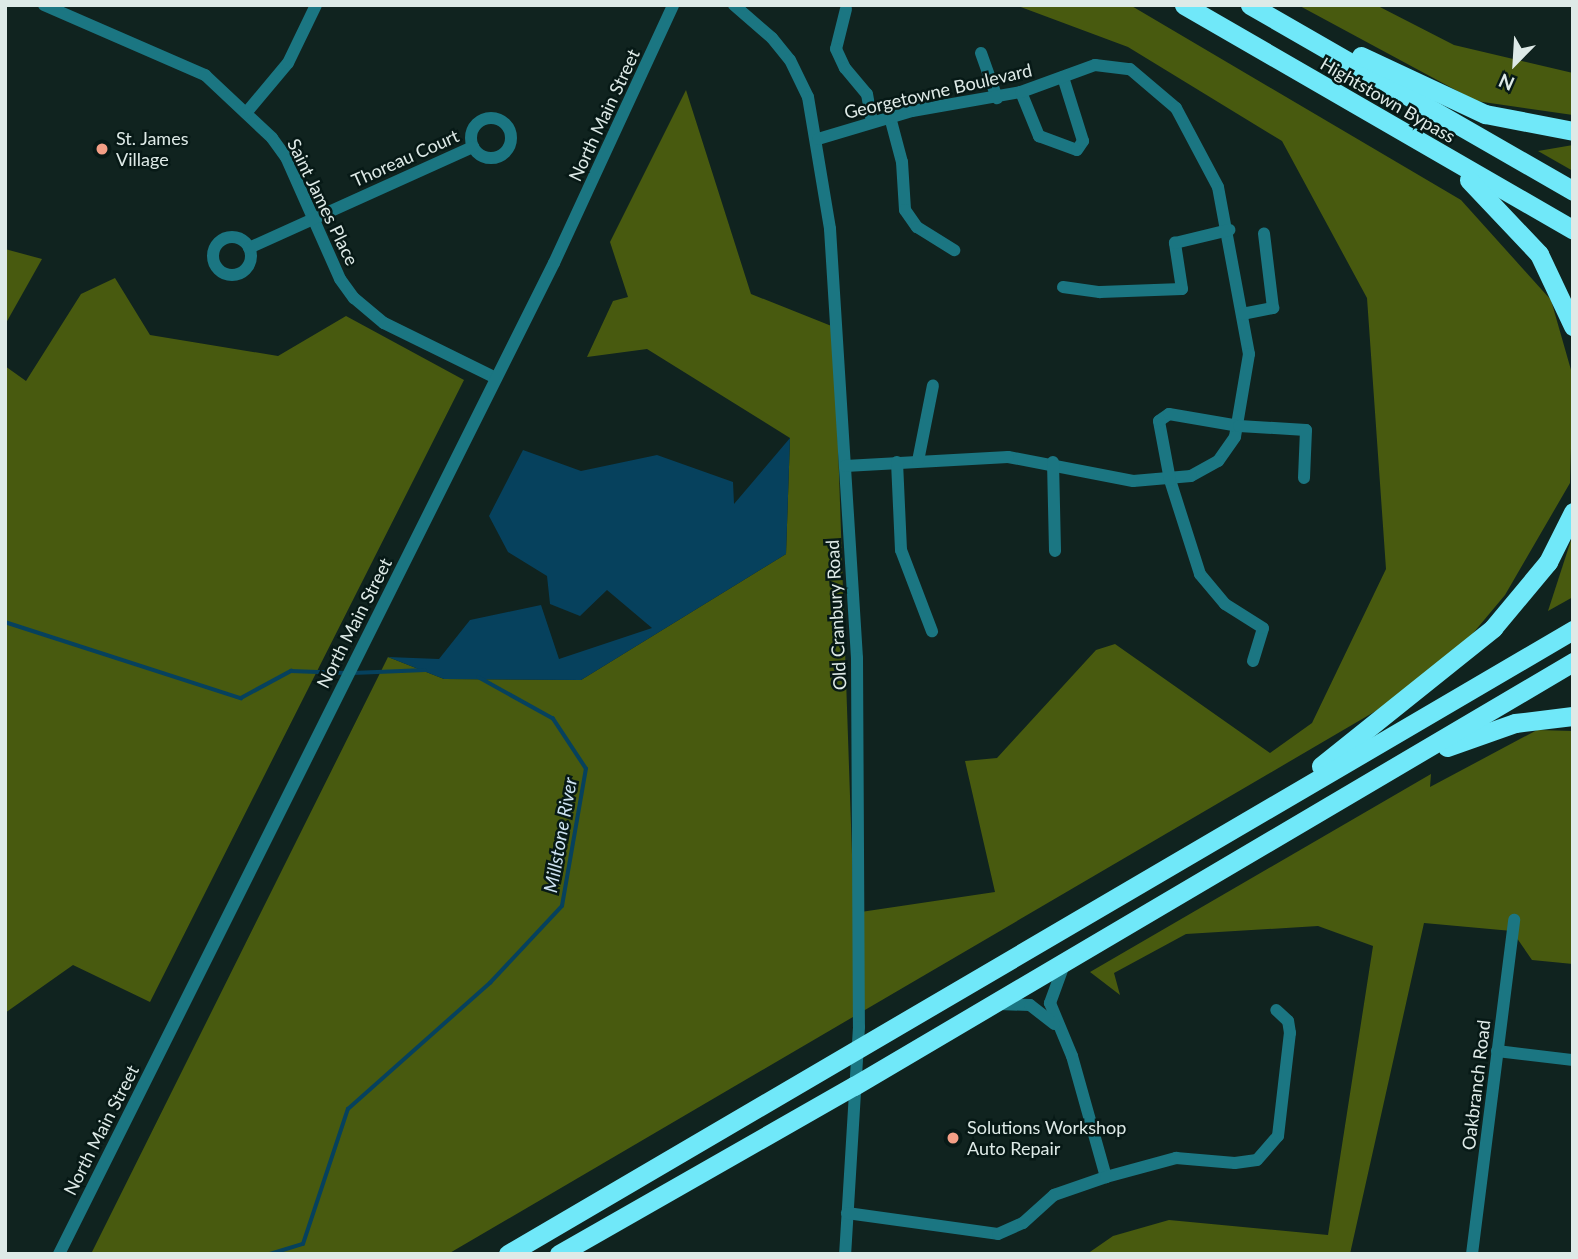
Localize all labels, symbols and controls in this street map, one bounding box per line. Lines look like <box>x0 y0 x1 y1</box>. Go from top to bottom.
north arrow <box>1480 28 1550 98</box>
street label: North Main Street <box>564 46 644 184</box>
street label: Hightstown Bypass <box>1317 53 1459 147</box>
street label: Georgetowne Boulevard <box>842 59 1034 123</box>
text: N <box>1495 69 1518 96</box>
street label: Thoreau Court <box>348 125 462 191</box>
place label: St. James Village <box>116 128 189 170</box>
street label: Saint James Place <box>283 135 363 269</box>
marker: St. James Village <box>94 141 110 157</box>
street label: Old Cranbury Road <box>821 539 851 691</box>
street label: North Main Street <box>312 554 396 692</box>
water label: Millstone River <box>539 776 581 894</box>
street label: Oakbranch Road <box>1457 1019 1495 1151</box>
street label: North Main Street <box>59 1061 143 1199</box>
place label: Solutions Workshop Auto Repair <box>967 1117 1127 1160</box>
marker: Solutions Workshop Auto Repair <box>945 1130 961 1146</box>

